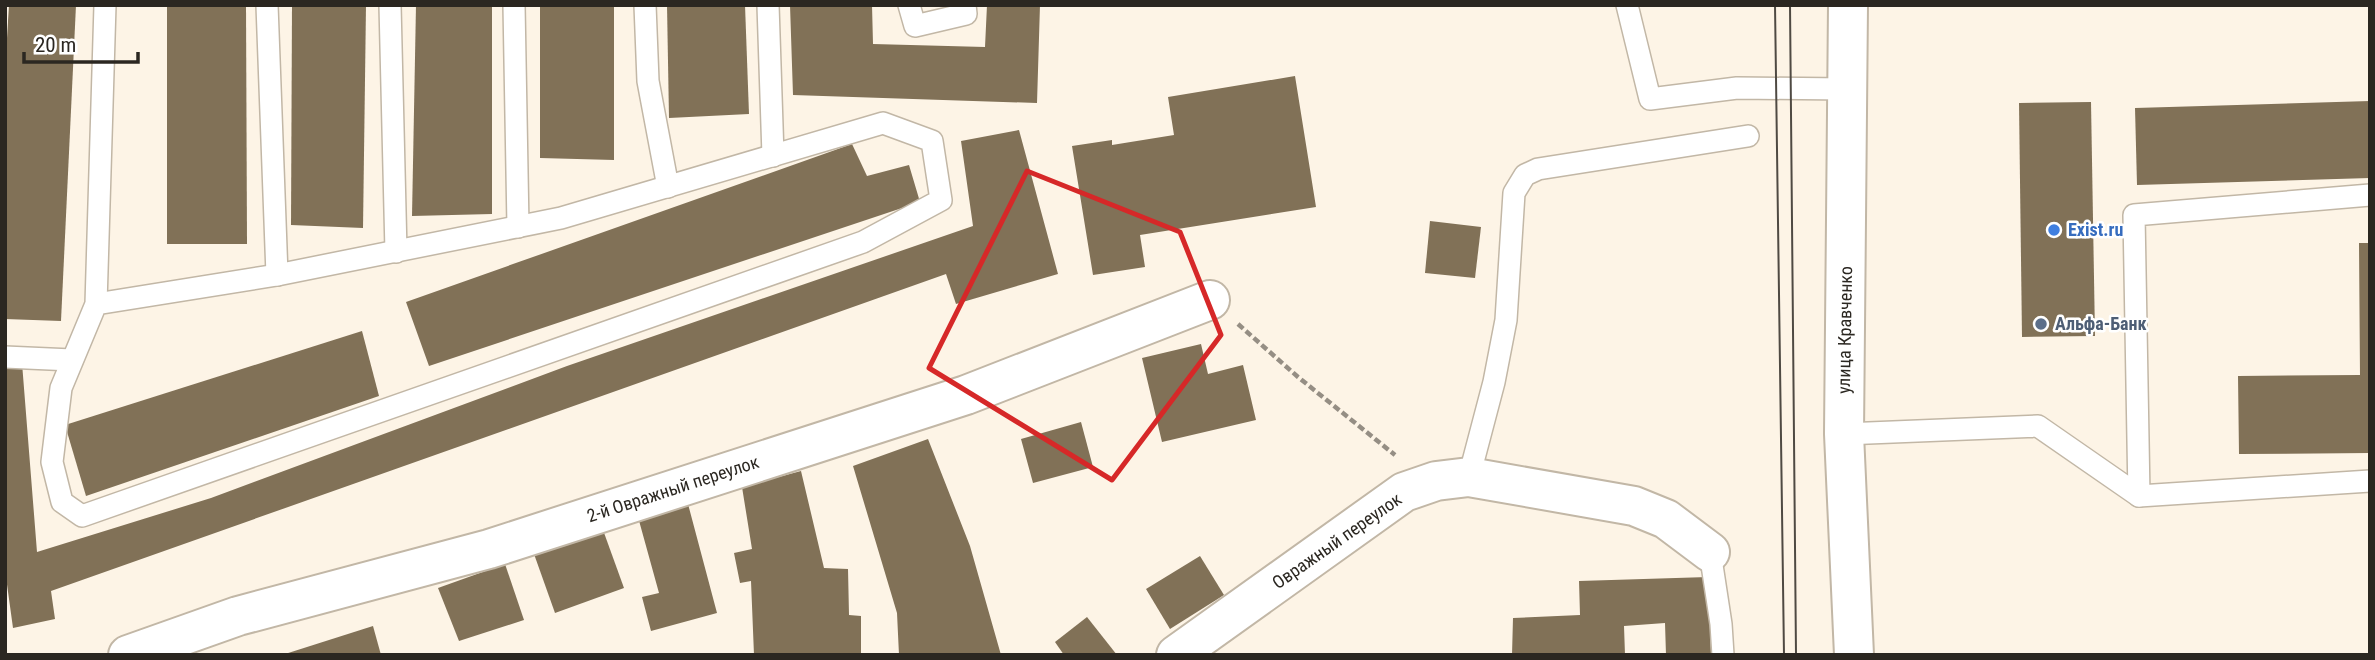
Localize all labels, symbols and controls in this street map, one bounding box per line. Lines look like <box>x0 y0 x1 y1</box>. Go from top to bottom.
scale bar <box>24 21 138 65</box>
text: 20 m <box>35 33 76 57</box>
place label: Exist.ru <box>2068 219 2123 240</box>
marker: Exist.ru <box>2046 222 2062 238</box>
street label: улица Кравченко <box>1833 266 1856 394</box>
place label: Альфа-Банк <box>2055 313 2147 334</box>
marker: Альфа-Банк <box>2033 316 2049 332</box>
street label: 2-й Овражный переулок <box>584 451 762 526</box>
street label: Овражный переулок <box>1268 488 1406 593</box>

